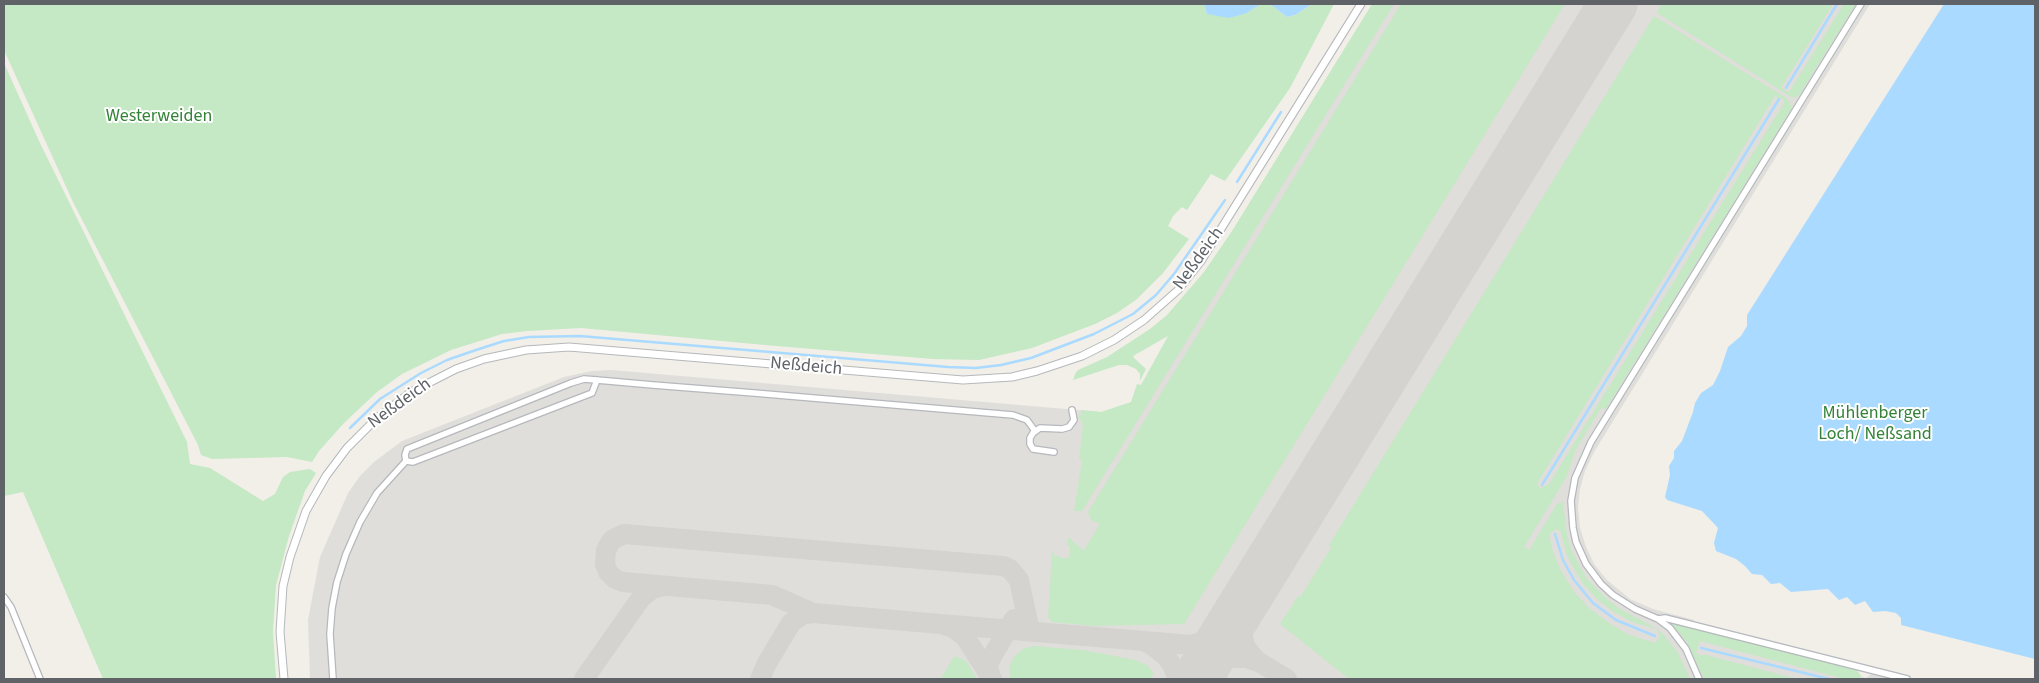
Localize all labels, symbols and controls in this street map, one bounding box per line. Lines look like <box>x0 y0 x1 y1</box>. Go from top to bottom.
park label: Westerweiden <box>106 106 212 128</box>
street label: Neßdeich <box>1169 223 1229 295</box>
street label: Neßdeich <box>769 353 843 381</box>
street label: Neßdeich <box>364 374 436 434</box>
park label: Mühlenberger Loch/ Neßsand <box>1818 403 1932 446</box>

